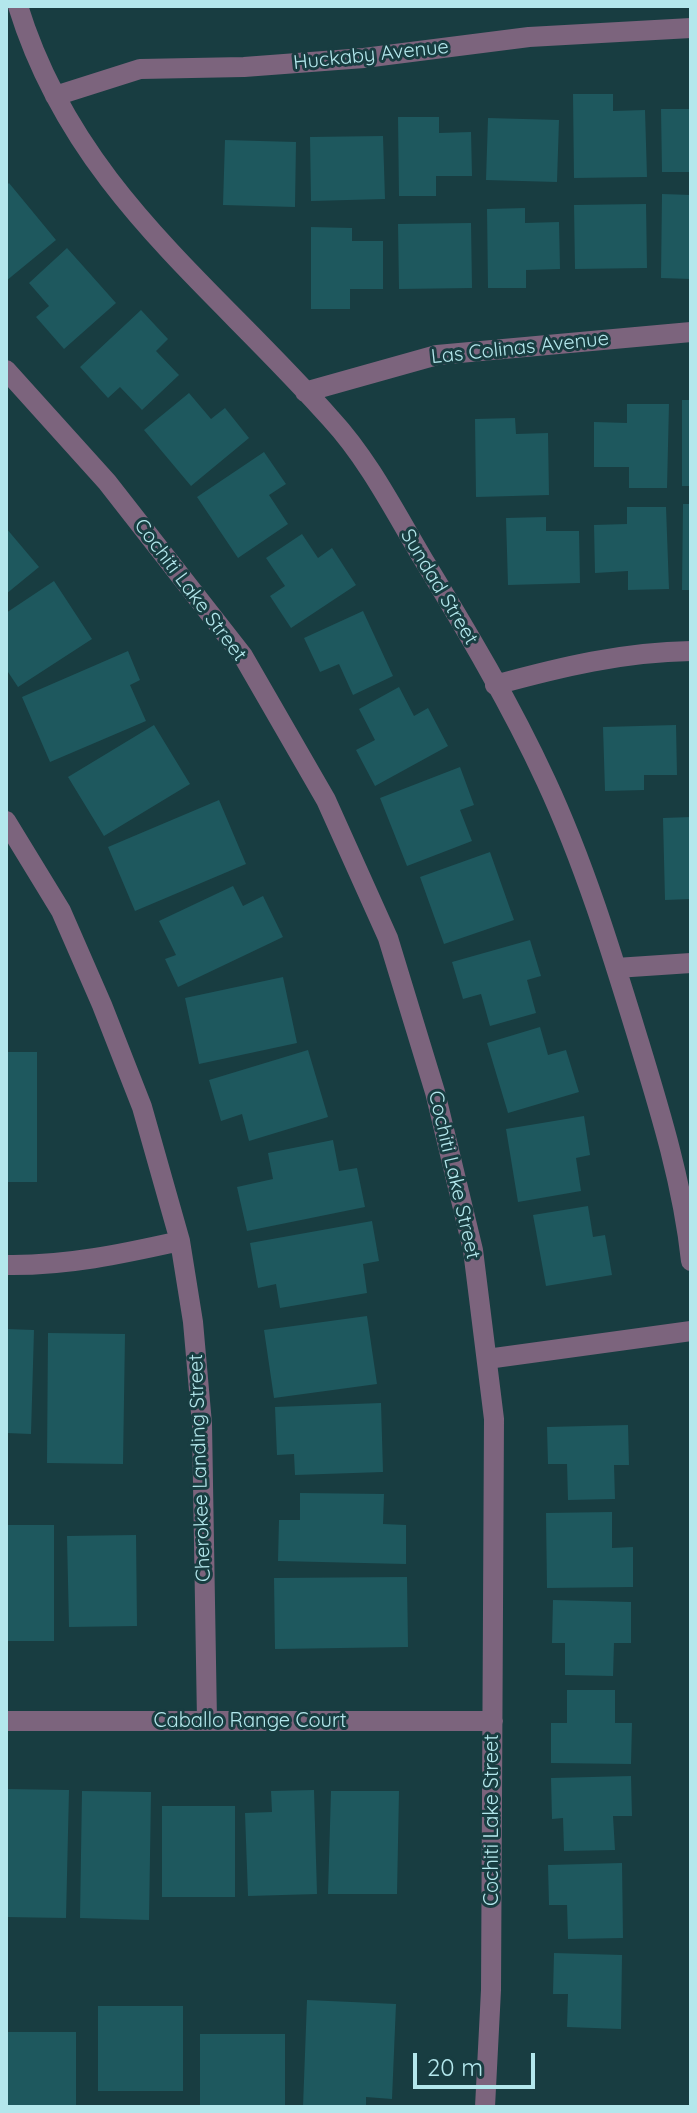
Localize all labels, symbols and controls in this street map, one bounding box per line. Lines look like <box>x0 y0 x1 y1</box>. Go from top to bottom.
street label: Huckaby Avenue <box>292 35 450 75</box>
street label: Las Colinas Avenue <box>430 327 610 369</box>
street label: Cochiti Lake Street <box>129 514 251 666</box>
street label: Sundad Street <box>395 525 483 649</box>
street label: Cochiti Lake Street <box>423 1088 485 1262</box>
street label: Cherokee Landing Street <box>184 1354 216 1582</box>
street label: Caballo Range Court <box>154 1709 346 1733</box>
street label: Cochiti Lake Street <box>480 1734 504 1906</box>
scale bar <box>417 2037 539 2087</box>
text: 20 m <box>427 2052 483 2082</box>

